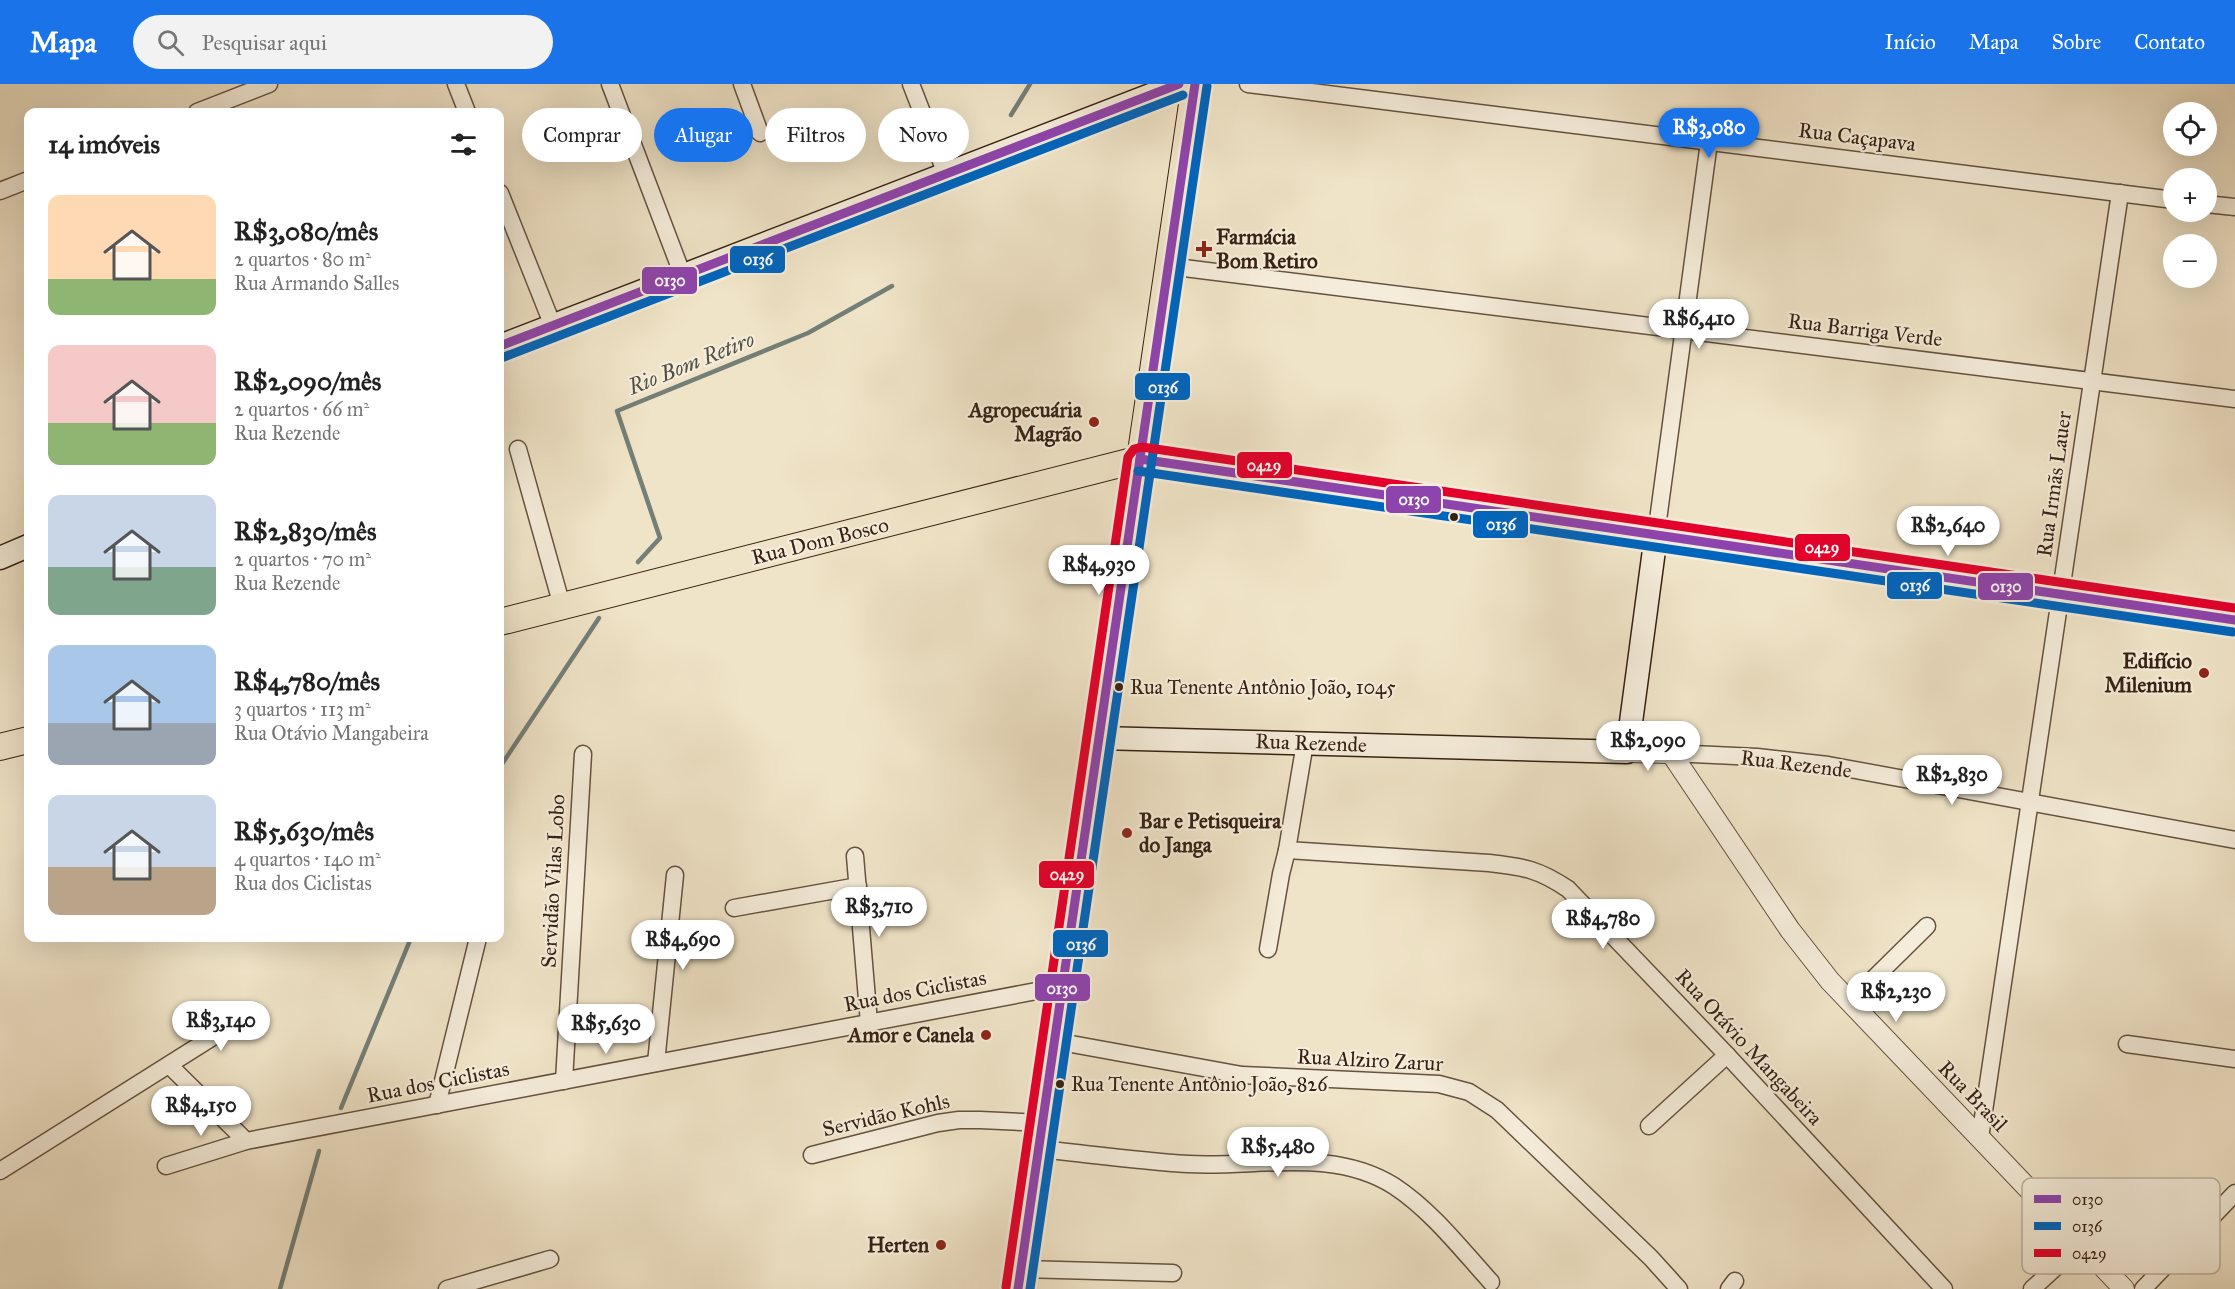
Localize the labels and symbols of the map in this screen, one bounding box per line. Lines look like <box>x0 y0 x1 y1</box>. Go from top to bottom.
pin: R$3,080 <box>1654 108 1764 159</box>
street label: Rua Caçapava <box>1797 117 1917 157</box>
place label: Farmácia Bom Retiro <box>1216 224 1318 274</box>
marker: Farmácia Bom Retiro <box>1197 242 1211 256</box>
line badge: 0136 <box>729 245 786 274</box>
text: 0136 <box>743 250 774 270</box>
line badge: 0130 <box>641 266 698 295</box>
text: 0130 <box>654 271 686 291</box>
pin: R$6,410 <box>1644 299 1754 350</box>
street label: Rua Barriga Verde <box>1786 308 1944 352</box>
water label: Rio Bom Retiro <box>623 325 758 401</box>
line badge: 0136 <box>1134 372 1191 401</box>
text: 0136 <box>1148 378 1179 398</box>
place label: Agropecuária Magrão <box>967 397 1083 447</box>
street label: Rua Irmãs Lauer <box>2031 409 2077 559</box>
marker: Agropecuária Magrão <box>1087 415 1101 429</box>
line badge: 0429 <box>1236 451 1293 479</box>
text: 0429 <box>1247 456 1281 476</box>
line badge: 0130 <box>1385 485 1442 514</box>
text: 0130 <box>1398 490 1430 510</box>
pin: R$2,640 <box>1893 506 2003 557</box>
line badge: 0136 <box>1472 510 1529 539</box>
street label: Rua Dom Bosco <box>749 511 892 571</box>
unlabelled marker <box>1448 511 1460 523</box>
text: 0136 <box>1486 515 1517 535</box>
line badge: 0429 <box>1794 533 1851 562</box>
text: 0429 <box>1805 538 1839 558</box>
pin: R$4,930 <box>1044 545 1154 596</box>
line badge: 0136 <box>1886 571 1943 600</box>
line badge: 0130 <box>1977 572 2034 601</box>
text: 0136 <box>1900 576 1931 596</box>
text: 0130 <box>1990 577 2022 597</box>
place label: Edifício Milenium <box>2104 648 2192 698</box>
marker: Edifício Milenium <box>2197 666 2211 680</box>
place label: Rua Tenente Antônio João, 1045 <box>1130 675 1396 700</box>
marker: Rua Tenente Antônio João, 1045 <box>1113 681 1125 693</box>
pin: R$2,090 <box>1593 721 1703 772</box>
street label: Rua Rezende <box>1255 728 1368 758</box>
street label: Rua Rezende <box>1739 744 1853 784</box>
pin: R$2,830 <box>1897 755 2007 806</box>
street label: Servidão Vilas Lobo <box>535 793 571 968</box>
place label: Bar e Petisqueira do Janga <box>1139 808 1282 859</box>
marker: Bar e Petisqueira do Janga <box>1120 826 1134 840</box>
line badge: 0429 <box>1038 860 1095 889</box>
text: 0429 <box>1050 865 1084 885</box>
pin: R$3,710 <box>824 887 934 938</box>
pin: R$4,780 <box>1548 899 1658 950</box>
pin: R$4,690 <box>628 920 738 971</box>
line badge: 0136 <box>1052 929 1109 958</box>
text: 0136 <box>1066 935 1097 955</box>
street label: Rua Otávio Mangabeira <box>1670 963 1828 1131</box>
street label: Rua dos Ciclistas <box>842 964 988 1018</box>
pin: R$2,230 <box>1841 972 1951 1023</box>
line badge: 0130 <box>1034 973 1091 1002</box>
text: 0130 <box>1046 979 1078 999</box>
pin: R$3,140 <box>166 1001 276 1052</box>
pin: R$5,630 <box>551 1004 661 1055</box>
place label: Amor e Canela <box>846 1022 975 1048</box>
marker: Amor e Canela <box>979 1028 993 1042</box>
street label: Rua Alziro Zarur <box>1296 1043 1444 1077</box>
street label: Rua dos Ciclistas <box>365 1055 511 1109</box>
street label: Rua Brasil <box>1933 1055 2013 1137</box>
place label: Rua Tenente Antônio João, 826 <box>1071 1072 1328 1097</box>
marker: Rua Tenente Antônio João, 826 <box>1054 1078 1066 1090</box>
pin: R$4,150 <box>146 1086 256 1137</box>
street label: Servidão Kohls <box>820 1088 952 1142</box>
pin: R$5,480 <box>1223 1127 1333 1178</box>
legend <box>2022 1178 2220 1274</box>
text: 0130 <box>2072 1190 2103 1209</box>
text: 0136 <box>2072 1217 2103 1236</box>
place label: Herten <box>867 1232 930 1258</box>
marker: Herten <box>934 1238 948 1252</box>
text: 0429 <box>2072 1244 2107 1263</box>

